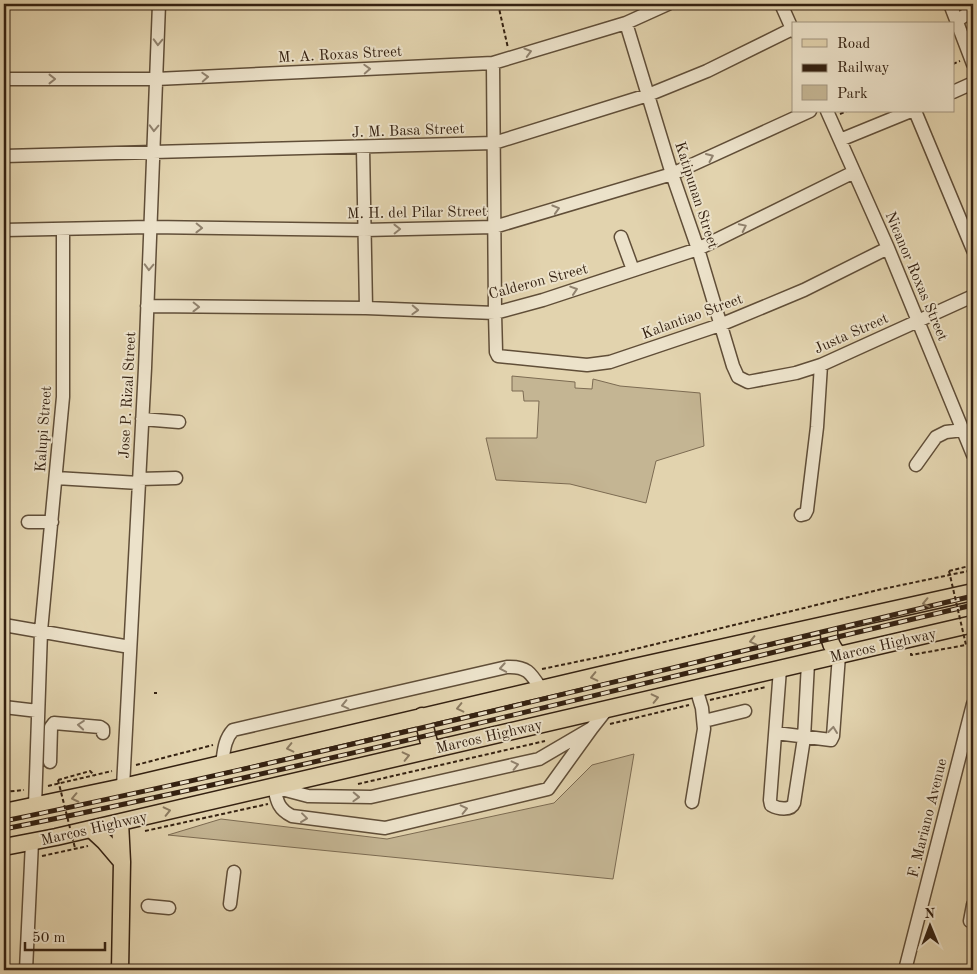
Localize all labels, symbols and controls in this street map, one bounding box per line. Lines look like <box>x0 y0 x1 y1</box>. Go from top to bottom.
legend <box>792 22 954 112</box>
text: Road <box>837 37 871 52</box>
one-way arrow <box>152 38 163 46</box>
street label: M. A. Roxas Street <box>278 45 403 66</box>
one-way arrow <box>523 48 531 58</box>
text: Railway <box>837 61 890 76</box>
one-way arrow <box>364 64 372 74</box>
one-way arrow <box>201 71 209 82</box>
one-way arrow <box>49 74 57 84</box>
text: Park <box>837 87 868 102</box>
street label: J. M. Basa Street <box>351 122 465 141</box>
one-way arrow <box>149 124 160 132</box>
street label: Katipunan Street <box>671 140 720 251</box>
one-way arrow <box>705 152 714 163</box>
one-way arrow <box>552 204 560 214</box>
street label: M. H. del Pilar Street <box>347 205 487 222</box>
street label: Nicanor Roxas Street <box>882 210 950 343</box>
one-way arrow <box>196 223 203 233</box>
one-way arrow <box>737 223 746 233</box>
one-way arrow <box>393 224 401 234</box>
street label: Calderon Street <box>487 262 590 303</box>
one-way arrow <box>144 264 154 271</box>
one-way arrow <box>569 285 578 295</box>
street label: Kalantiao Street <box>640 292 745 343</box>
one-way arrow <box>192 302 200 312</box>
one-way arrow <box>412 305 419 315</box>
street label: Justa Street <box>812 311 891 357</box>
street label: Jose P. Rizal Street <box>118 331 139 459</box>
street label: Kalupi Street <box>34 385 55 473</box>
one-way arrow <box>921 597 930 608</box>
street label: Marcos Highway <box>828 627 938 666</box>
one-way arrow <box>748 635 757 646</box>
one-way arrow <box>498 663 507 673</box>
one-way arrow <box>590 671 599 682</box>
one-way arrow <box>650 693 659 704</box>
one-way arrow <box>340 699 349 710</box>
one-way arrow <box>455 702 464 713</box>
street label: Marcos Highway <box>434 718 544 757</box>
one-way arrow <box>77 720 85 731</box>
one-way arrow <box>827 725 838 733</box>
one-way arrow <box>285 742 294 753</box>
one-way arrow <box>402 751 411 762</box>
street label: F. Mariano Avenue <box>906 757 951 880</box>
one-way arrow <box>511 760 520 770</box>
one-way arrow <box>71 792 80 802</box>
one-way arrow <box>353 792 361 802</box>
one-way arrow <box>460 804 469 815</box>
one-way arrow <box>163 806 172 817</box>
street label: Marcos Highway <box>39 810 149 849</box>
one-way arrow <box>301 812 309 823</box>
north arrow <box>904 902 954 952</box>
text: N <box>924 907 936 921</box>
scale bar <box>25 919 105 951</box>
text: 50 m <box>32 931 66 946</box>

